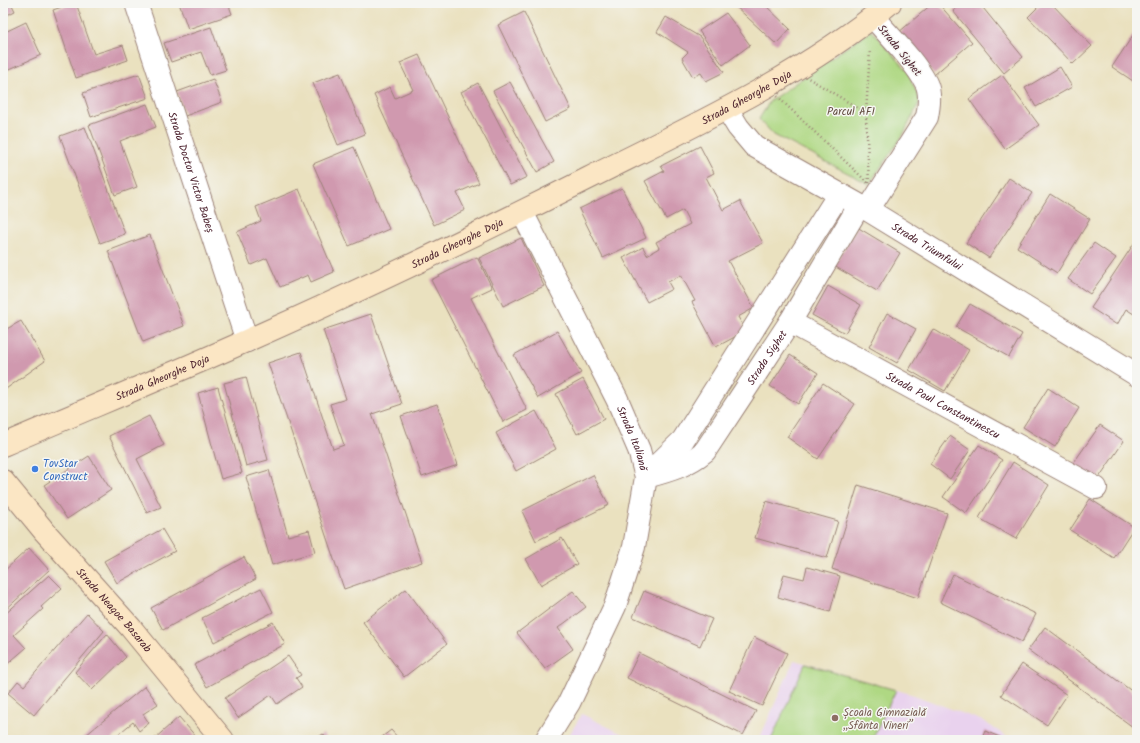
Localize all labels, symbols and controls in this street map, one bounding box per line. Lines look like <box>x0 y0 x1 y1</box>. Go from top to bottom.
street label: Strada Sighet <box>872 21 926 81</box>
street label: Strada Gheorghe Doja <box>698 66 795 130</box>
park label: Parcul AFI <box>827 103 875 121</box>
street label: Strada Doctor Victor Babeș <box>162 109 219 236</box>
street label: Strada Gheorghe Doja <box>408 214 507 274</box>
street label: Strada Triumfului <box>888 218 966 276</box>
street label: Strada Sighet <box>743 326 793 389</box>
street label: Strada Gheorghe Doja <box>113 350 213 406</box>
street label: Strada Paul Constantinescu <box>882 367 1003 445</box>
street label: Strada Italiană <box>611 403 652 475</box>
place label: TovStar Construct <box>43 455 88 486</box>
marker: TovStar Construct <box>30 464 40 474</box>
street label: Strada Neagoe Basarab <box>71 564 156 657</box>
place label: Școala Gimnazială ,,Sfânta Vineri” <box>843 704 928 735</box>
marker: Școala Gimnazială ,,Sfânta Vineri” <box>830 713 840 723</box>

